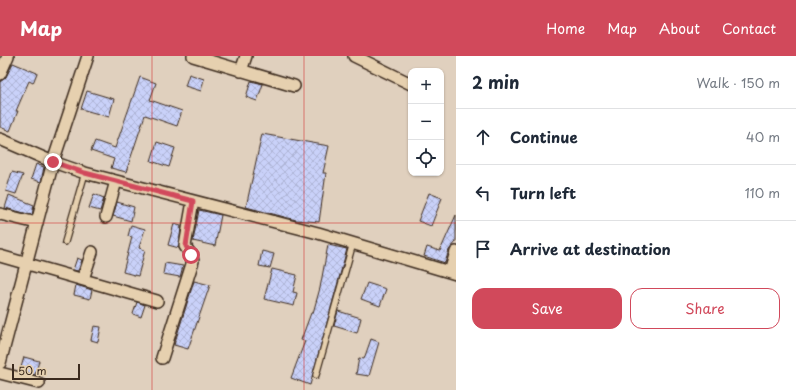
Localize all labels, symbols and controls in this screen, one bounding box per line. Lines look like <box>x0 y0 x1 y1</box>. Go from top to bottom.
text: Map <box>20 14 62 42</box>
text: Home <box>546 18 585 39</box>
text: Map <box>607 18 637 39</box>
text: About <box>659 18 700 39</box>
text: Contact <box>722 18 776 39</box>
map controls <box>408 68 444 176</box>
button: + <box>408 68 444 104</box>
text: 2 min <box>472 69 519 95</box>
text: Walk · 150 m <box>696 73 780 92</box>
button: − <box>408 104 444 140</box>
text: Continue <box>510 125 578 148</box>
icon: ahead <box>472 126 494 148</box>
text: 40 m <box>746 127 780 146</box>
button: locate <box>408 140 444 176</box>
route end <box>44 153 62 171</box>
text: Turn left <box>510 181 576 204</box>
icon: left <box>472 182 494 204</box>
text: 110 m <box>745 183 780 202</box>
text: Arrive at destination <box>510 237 671 260</box>
icon: arrive <box>472 238 494 260</box>
route start <box>182 246 200 264</box>
button: Save <box>472 288 622 329</box>
button: Share <box>630 288 780 329</box>
scale bar <box>12 362 80 381</box>
text: 50 m <box>18 362 47 379</box>

